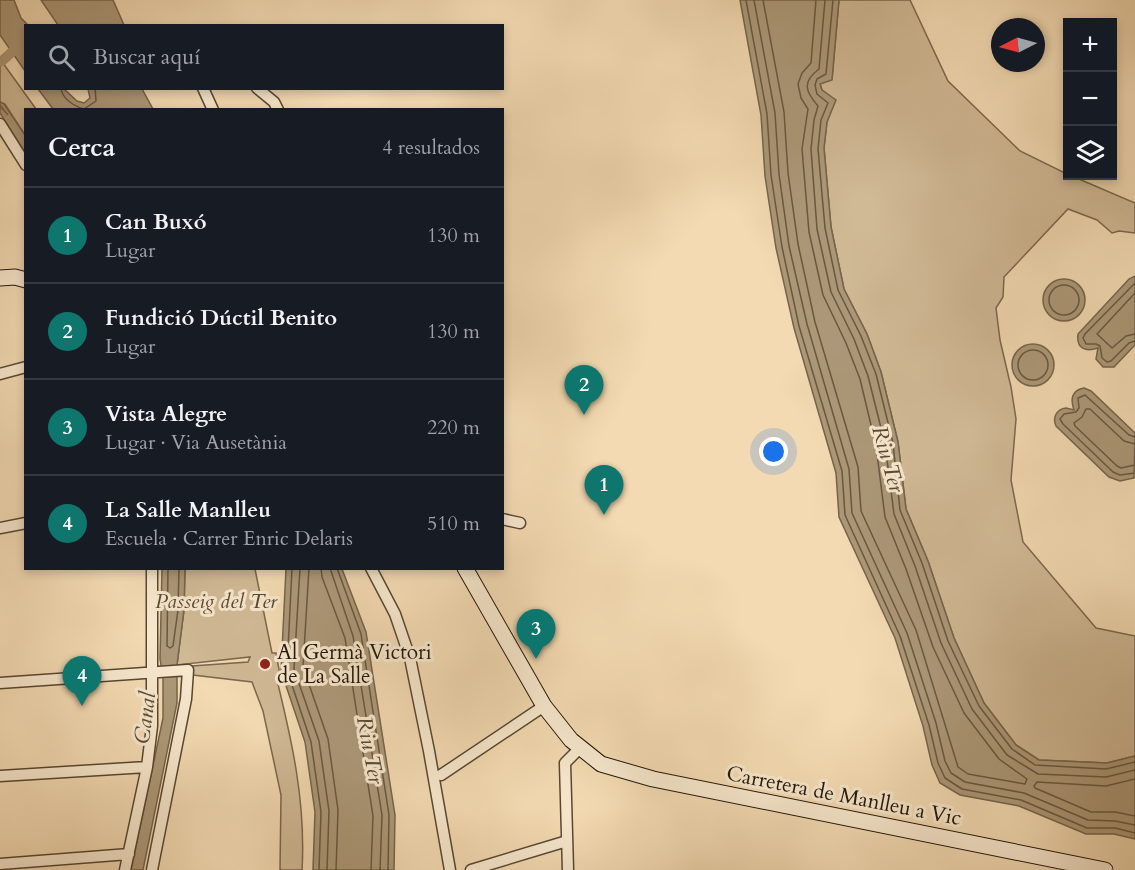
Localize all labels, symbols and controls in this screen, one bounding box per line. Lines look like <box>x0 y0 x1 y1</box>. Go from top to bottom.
north arrow <box>991 18 1045 72</box>
map controls <box>1063 18 1117 180</box>
button: + <box>1063 18 1117 72</box>
search box <box>24 24 504 90</box>
icon: search <box>45 41 78 74</box>
text: Buscar aquí <box>93 42 200 72</box>
button: − <box>1063 72 1117 126</box>
button: layers <box>1063 126 1117 180</box>
text: Cerca <box>48 130 115 165</box>
text: 4 resultados <box>382 134 480 161</box>
text: Can Buxó <box>105 207 207 237</box>
text: 1 <box>62 222 73 249</box>
text: 130 m <box>427 222 480 249</box>
text: Lugar <box>105 237 155 264</box>
text: Fundició Dúctil Benito <box>105 303 337 333</box>
text: 2 <box>62 318 73 345</box>
text: 130 m <box>427 318 480 345</box>
text: Lugar <box>105 333 155 360</box>
pin: 2 <box>564 366 604 415</box>
text: Vista Alegre <box>105 399 227 429</box>
text: 3 <box>62 414 73 441</box>
text: 220 m <box>427 414 480 441</box>
water label: Riu Ter <box>864 422 912 497</box>
text: Lugar · Via Ausetània <box>105 429 287 456</box>
your location <box>759 437 788 466</box>
pin: 1 <box>584 466 624 515</box>
text: La Salle Manlleu <box>105 495 271 525</box>
text: 4 <box>62 510 73 537</box>
text: 510 m <box>427 510 480 537</box>
text: Escuela · Carrer Enric Delaris <box>105 525 353 552</box>
park label: Passeig del Ter <box>155 587 278 616</box>
pin: 3 <box>516 610 556 659</box>
place label: Al Germà Victori de La Salle <box>277 638 432 691</box>
pin: 4 <box>62 656 101 706</box>
marker: Al Germà Victori de La Salle <box>258 657 272 671</box>
water label: Canal <box>127 689 163 746</box>
water label: Riu Ter <box>349 714 391 787</box>
street label: Carretera de Manlleu a Vic <box>724 759 964 833</box>

